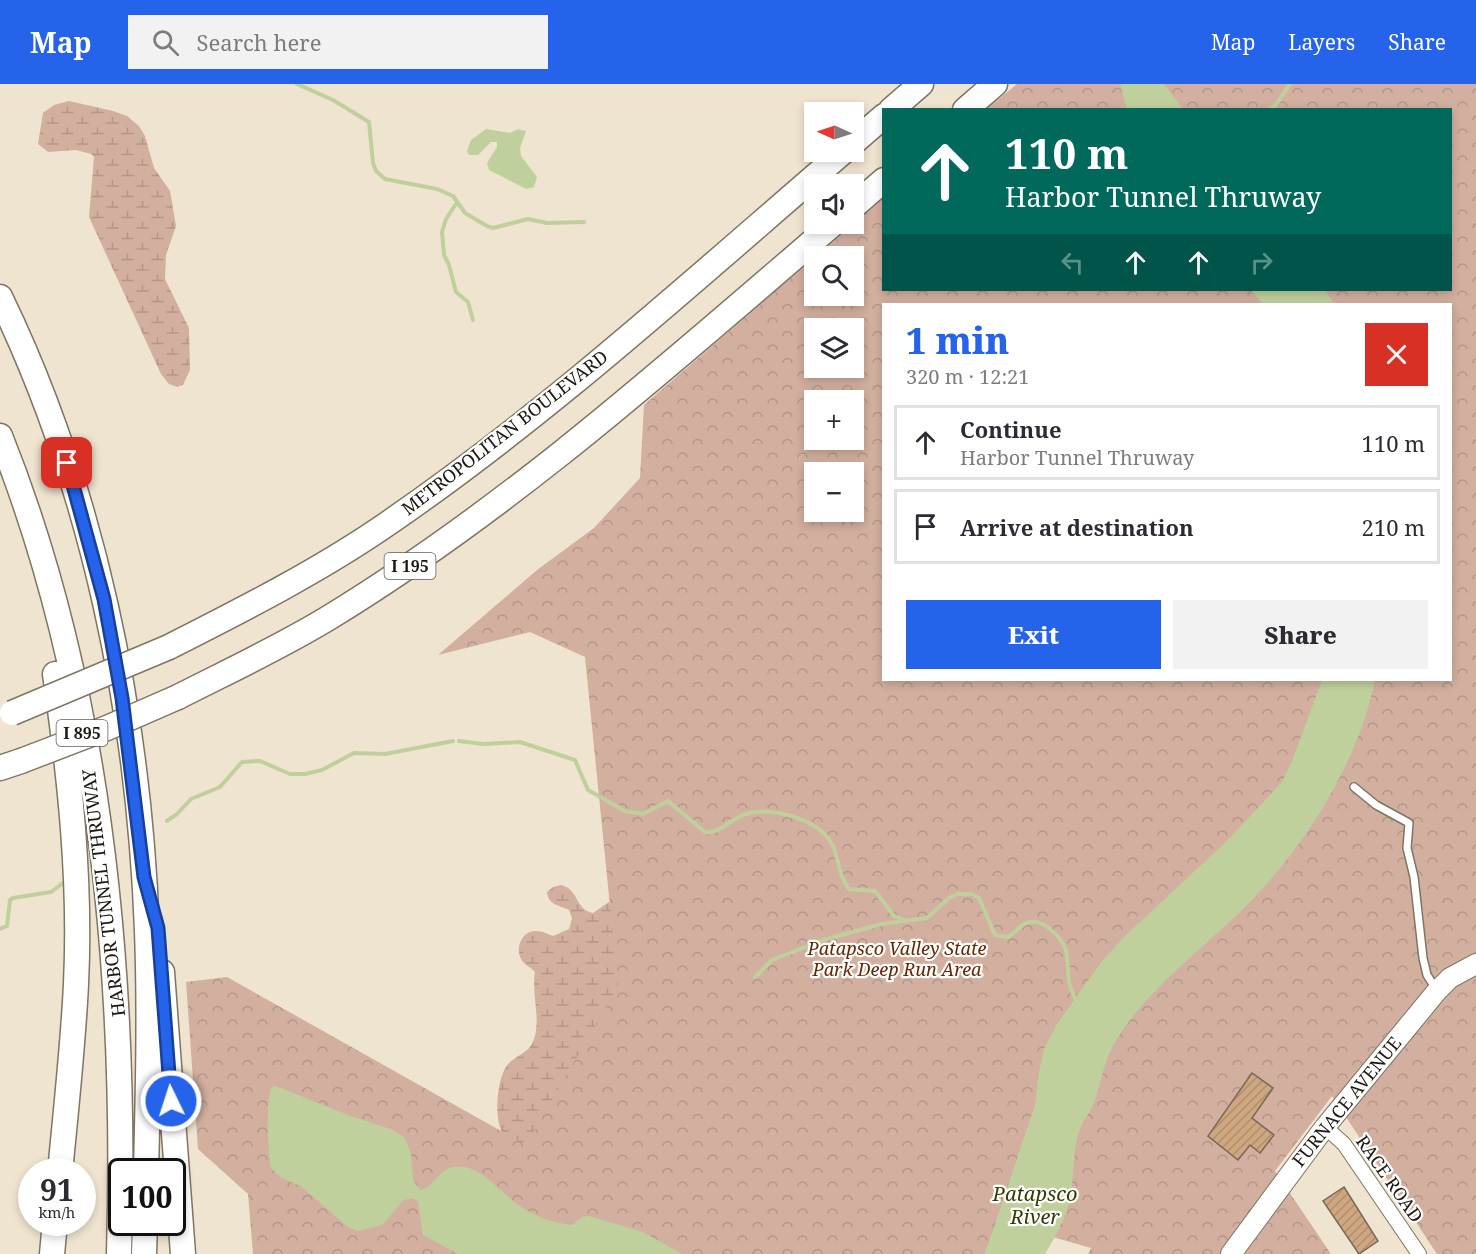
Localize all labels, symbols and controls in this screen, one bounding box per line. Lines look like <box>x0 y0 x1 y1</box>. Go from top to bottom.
search box <box>128 15 548 69</box>
text: Map <box>30 23 92 61</box>
icon: search <box>149 26 182 59</box>
text: Search here <box>197 27 321 57</box>
text: Map <box>1211 28 1255 56</box>
text: Layers <box>1288 28 1355 56</box>
text: Share <box>1388 28 1446 56</box>
north arrow <box>804 102 864 162</box>
map controls <box>804 102 864 522</box>
text: 110 m <box>1005 124 1129 181</box>
icon: ahead <box>906 132 984 210</box>
button: sound <box>804 174 864 234</box>
text: Harbor Tunnel Thruway <box>1005 178 1321 215</box>
button: search <box>804 246 864 306</box>
icon: left <box>1056 246 1089 279</box>
icon: ahead <box>1119 246 1152 279</box>
icon: ahead <box>1182 246 1215 279</box>
icon: right <box>1245 246 1278 279</box>
text: 1 min <box>906 316 1009 365</box>
button: layers <box>804 318 864 378</box>
button: close <box>1365 323 1428 386</box>
street label: METROPOLITAN BOULEVARD <box>396 344 612 520</box>
text: 320 m · 12:21 <box>906 363 1029 390</box>
button: + <box>804 390 864 450</box>
text: Continue <box>960 414 1062 444</box>
icon: ahead <box>909 426 942 459</box>
text: 110 m <box>1362 428 1425 458</box>
pin <box>41 437 92 488</box>
text: Harbor Tunnel Thruway <box>960 444 1194 471</box>
icon: arrive <box>50 446 83 479</box>
button: − <box>804 462 864 522</box>
icon: arrive <box>909 510 942 543</box>
text: Arrive at destination <box>960 512 1194 542</box>
text: 210 m <box>1362 512 1425 542</box>
road number: I 195 <box>384 553 436 579</box>
button: Exit <box>906 600 1161 669</box>
button: Share <box>1173 600 1428 669</box>
road number: I 895 <box>56 720 107 746</box>
street label: HARBOR TUNNEL THRUWAY <box>76 767 130 1018</box>
park label: Patapsco Valley State Park Deep Run Area <box>807 936 987 981</box>
street label: FURNACE AVENUE <box>1286 1031 1406 1171</box>
position arrow <box>139 1069 203 1133</box>
street label: RACE ROAD <box>1351 1130 1429 1227</box>
speed limit sign: 100 <box>108 1158 186 1236</box>
text: 91 <box>40 1169 74 1210</box>
water label: Patapsco River <box>992 1180 1077 1230</box>
text: km/h <box>39 1202 75 1222</box>

